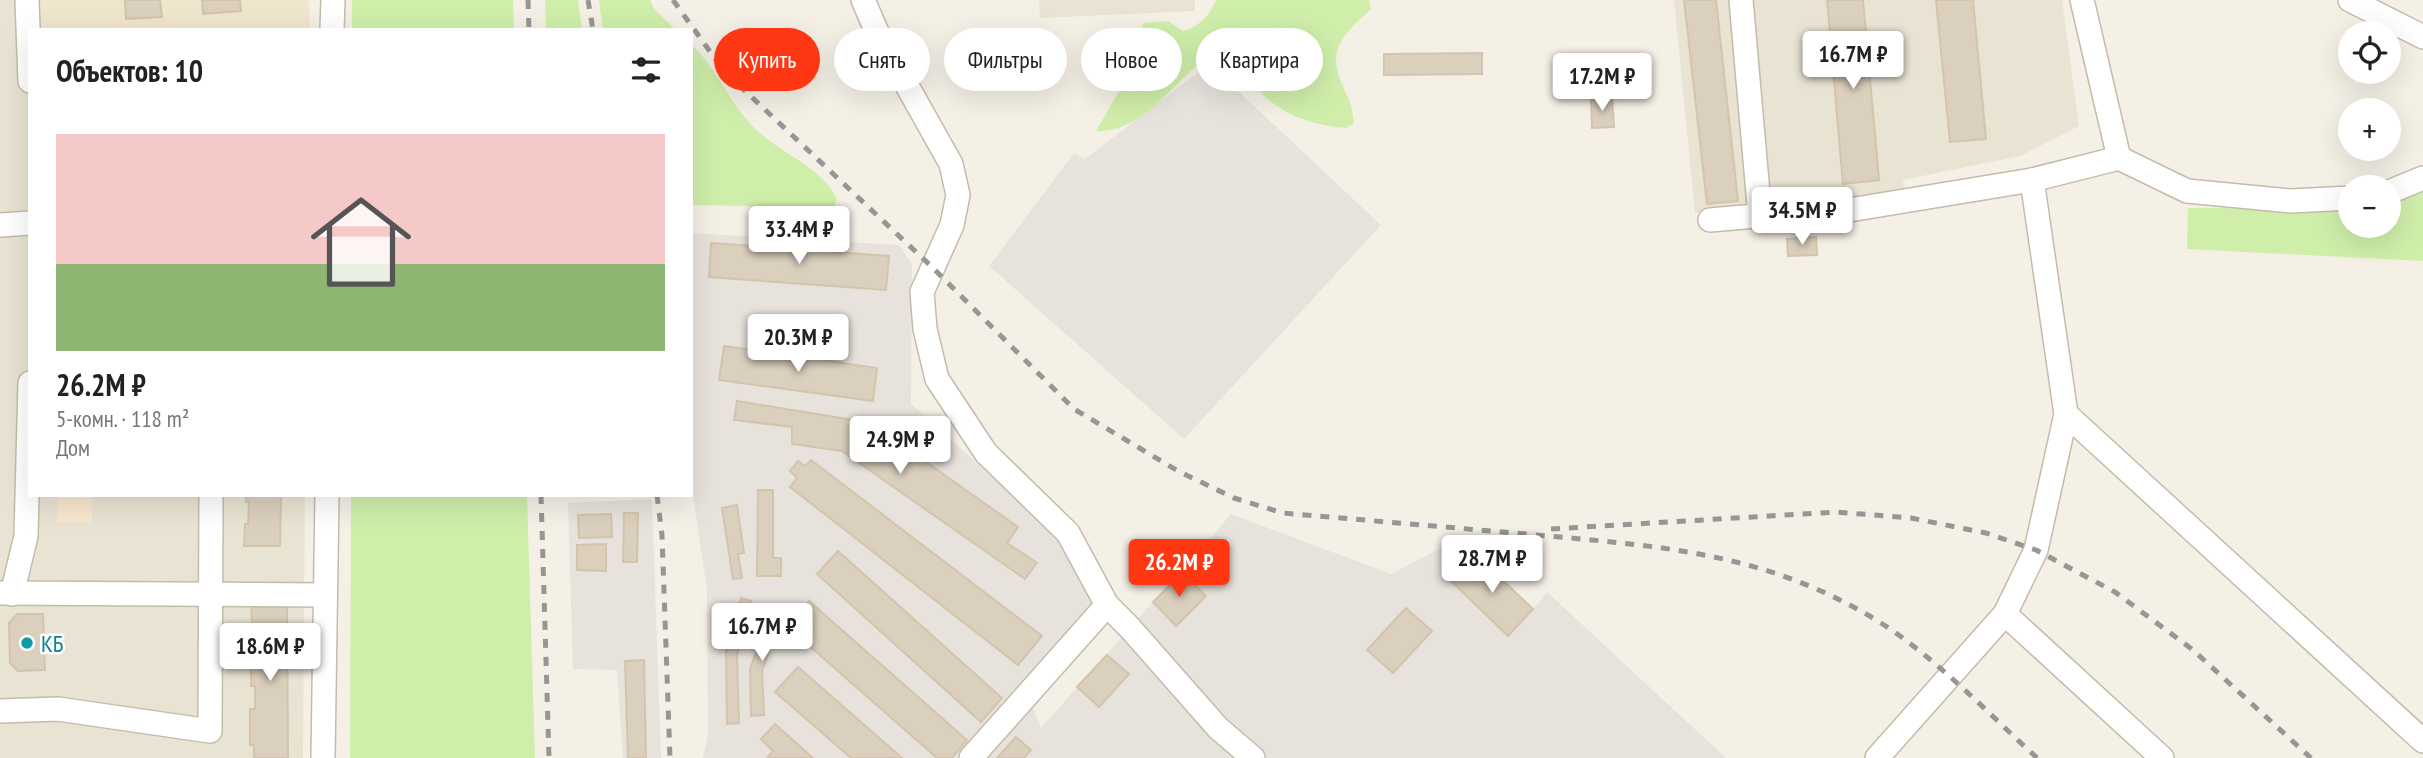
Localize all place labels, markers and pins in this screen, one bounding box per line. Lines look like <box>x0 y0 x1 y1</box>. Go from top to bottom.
pin: 16.7M ₽ <box>1788 32 1918 91</box>
pin: 17.2M ₽ <box>1537 54 1667 113</box>
pin: 34.5M ₽ <box>1737 188 1867 247</box>
pin: 33.4M ₽ <box>734 206 864 266</box>
pin: 20.3M ₽ <box>733 314 863 374</box>
pin: 24.9M ₽ <box>835 416 965 476</box>
pin: 28.7M ₽ <box>1427 536 1557 595</box>
pin: 26.2M ₽ <box>1114 540 1244 599</box>
pin: 16.7M ₽ <box>697 604 827 663</box>
pin: 18.6M ₽ <box>205 624 335 683</box>
place label: КБ <box>41 628 64 659</box>
marker: КБ <box>19 635 35 651</box>

